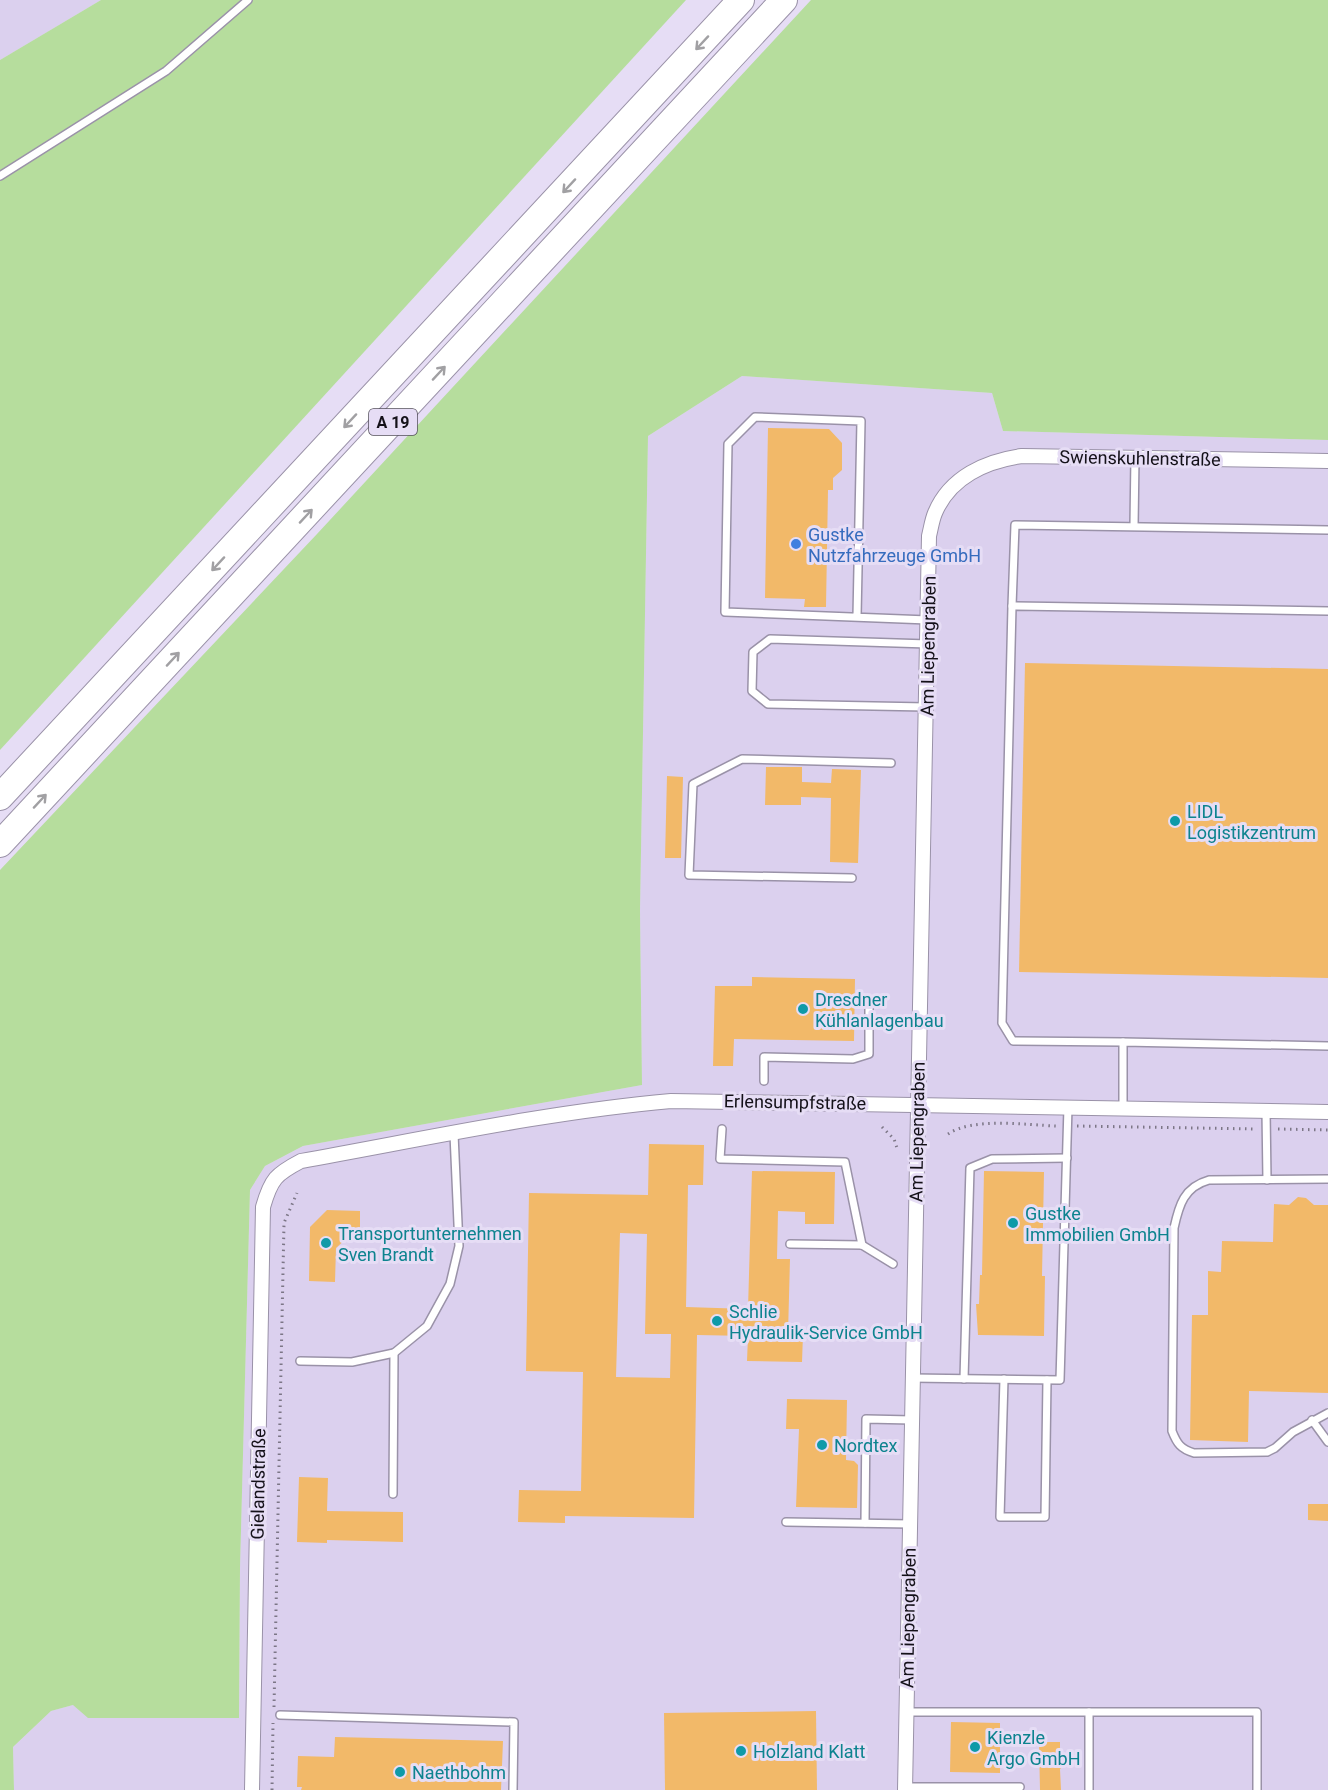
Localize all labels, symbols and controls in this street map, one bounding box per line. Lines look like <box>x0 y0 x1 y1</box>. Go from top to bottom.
one-way arrow <box>695 35 709 50</box>
one-way arrow <box>562 179 577 194</box>
one-way arrow <box>432 366 446 381</box>
road number: A 19 <box>369 409 417 435</box>
one-way arrow <box>343 413 358 428</box>
street label: Swienskuhlenstraße <box>1059 446 1221 470</box>
one-way arrow <box>299 508 313 523</box>
place label: Gustke Nutzfahrzeuge GmbH <box>808 524 981 566</box>
marker: Gustke Nutzfahrzeuge GmbH <box>789 537 803 551</box>
one-way arrow <box>211 556 225 571</box>
street label: Am Liepengraben <box>916 576 940 716</box>
one-way arrow <box>166 651 181 666</box>
one-way arrow <box>33 794 47 809</box>
place label: LIDL Logistikzentrum <box>1187 801 1316 843</box>
marker: LIDL Logistikzentrum <box>1168 814 1182 828</box>
place label: Dresdner Kühlanlagenbau <box>815 989 944 1031</box>
marker: Dresdner Kühlanlagenbau <box>796 1002 810 1016</box>
street label: Am Liepengraben <box>905 1062 929 1202</box>
street label: Erlensumpfstraße <box>724 1090 866 1114</box>
place label: Gustke Immobilien GmbH <box>1025 1203 1170 1245</box>
marker: Gustke Immobilien GmbH <box>1006 1216 1020 1230</box>
place label: Transportunternehmen Sven Brandt <box>338 1223 522 1265</box>
marker: Transportunternehmen Sven Brandt <box>319 1236 333 1250</box>
place label: Schlie Hydraulik-Service GmbH <box>729 1301 923 1343</box>
marker: Schlie Hydraulik-Service GmbH <box>710 1314 724 1328</box>
street label: Gielandstraße <box>247 1428 269 1540</box>
place label: Nordtex <box>834 1435 898 1456</box>
marker: Nordtex <box>815 1438 829 1452</box>
street label: Am Liepengraben <box>896 1548 920 1688</box>
place label: Kienzle Argo GmbH <box>987 1727 1081 1769</box>
marker: Kienzle Argo GmbH <box>968 1740 982 1754</box>
place label: Holzland Klatt <box>753 1741 865 1762</box>
marker: Holzland Klatt <box>734 1744 748 1758</box>
place label: Naethbohm <box>412 1762 506 1783</box>
marker: Naethbohm <box>393 1765 407 1779</box>

